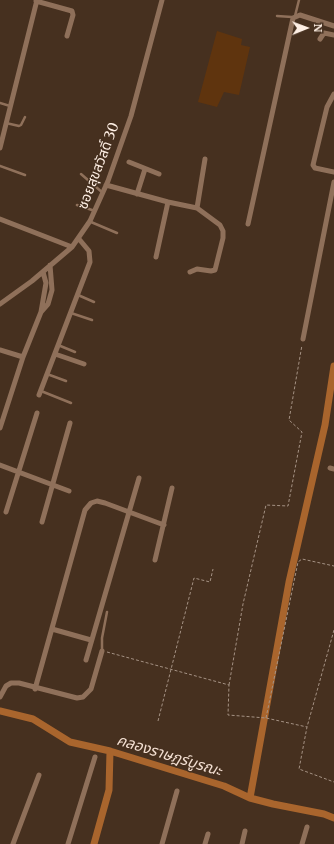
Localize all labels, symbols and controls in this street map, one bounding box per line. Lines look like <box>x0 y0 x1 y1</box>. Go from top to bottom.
north arrow <box>286 8 326 48</box>
text: N <box>311 23 325 32</box>
street label: ซอยสุขสวัสดิ์ 30 <box>75 120 123 212</box>
water label: คลองราษฎร์บูรณะ <box>114 731 224 781</box>

